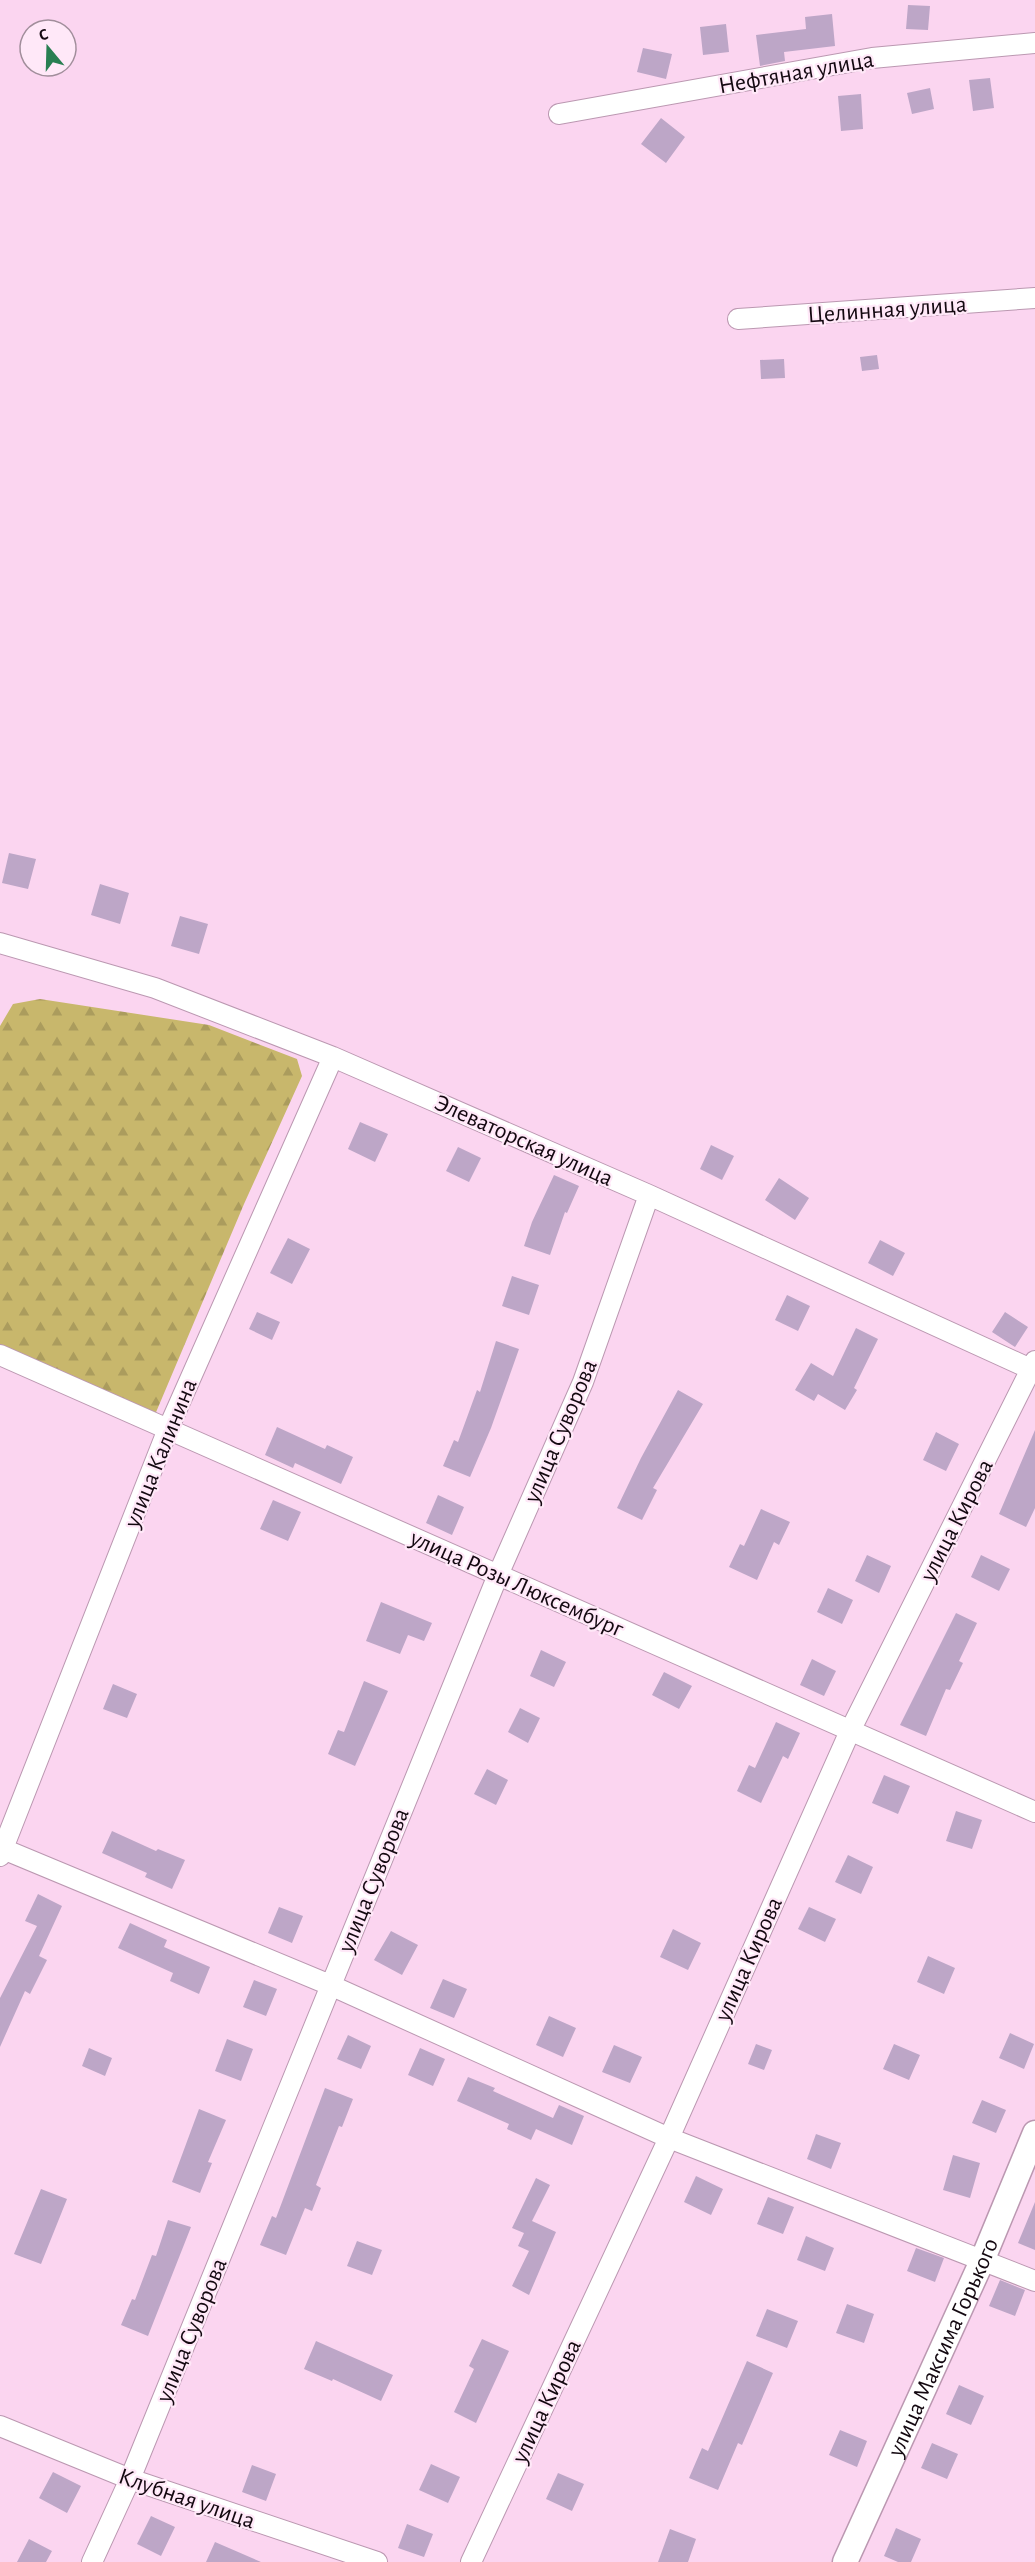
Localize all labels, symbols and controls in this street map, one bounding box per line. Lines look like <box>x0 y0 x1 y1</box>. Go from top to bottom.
north arrow <box>18 18 78 78</box>
text: С <box>37 26 50 44</box>
street label: Нефтяная улица <box>717 48 876 98</box>
street label: Целинная улица <box>807 292 968 328</box>
street label: Элеваторская улица <box>431 1091 617 1191</box>
street label: улица Суворова <box>520 1356 602 1507</box>
street label: улица Калинина <box>120 1376 202 1532</box>
street label: улица Кирова <box>916 1456 998 1586</box>
street label: улица Розы Люксембург <box>405 1526 627 1642</box>
street label: улица Суворова <box>334 1805 414 1957</box>
street label: улица Кирова <box>710 1894 787 2026</box>
street label: улица Максима Горького <box>883 2235 1003 2461</box>
street label: улица Суворова <box>152 2255 232 2407</box>
street label: улица Кирова <box>507 2336 586 2468</box>
street label: Клубная улица <box>115 2464 258 2534</box>

